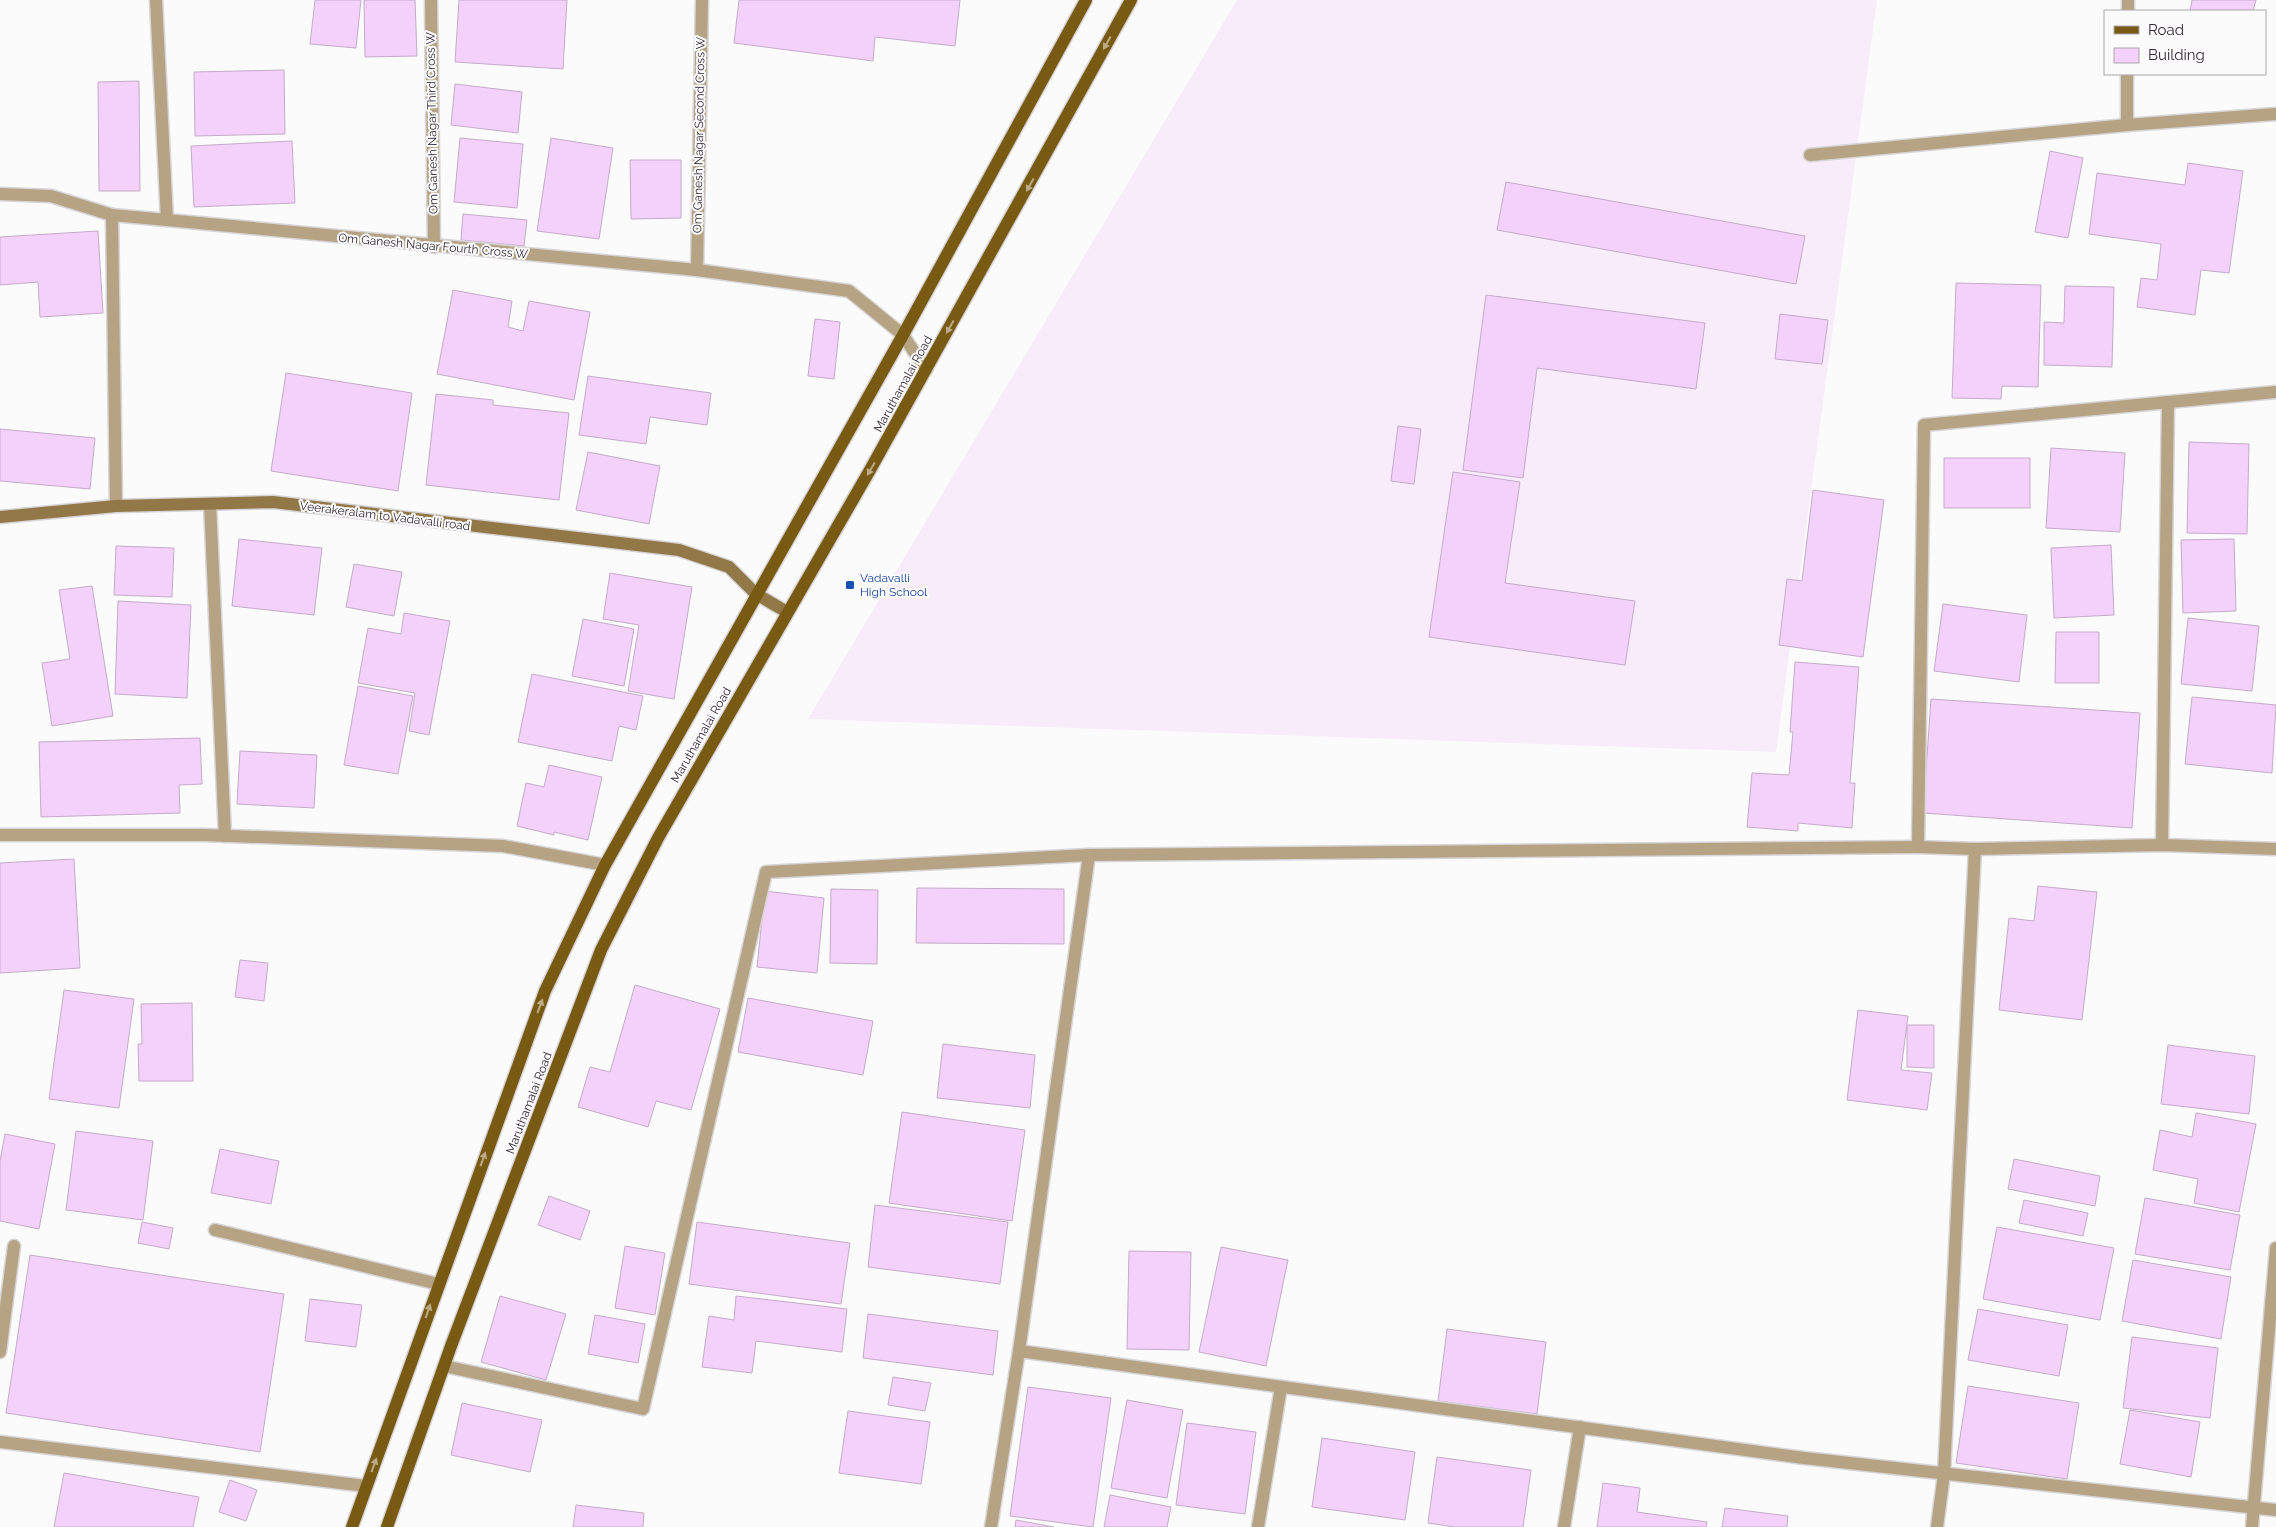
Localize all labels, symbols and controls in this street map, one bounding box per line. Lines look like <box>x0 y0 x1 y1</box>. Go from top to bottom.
legend <box>2104 10 2266 75</box>
text: Road <box>2148 21 2184 39</box>
street label: Om Ganesh Nagar Third Cross W <box>423 31 441 214</box>
one-way arrow <box>1103 35 1111 50</box>
street label: Om Ganesh Nagar Second Cross W <box>690 36 708 233</box>
text: Building <box>2148 46 2205 64</box>
one-way arrow <box>1025 179 1034 192</box>
street label: Om Ganesh Nagar Fourth Cross W <box>338 231 529 261</box>
one-way arrow <box>946 321 955 334</box>
street label: Maruthamalai Road <box>871 333 935 435</box>
one-way arrow <box>866 462 875 476</box>
street label: Veerakeralam to Vadavalli road <box>299 499 471 533</box>
place label: Vadavalli High School <box>860 571 928 599</box>
marker: Vadavalli High School <box>844 579 856 591</box>
street label: Maruthamalai Road <box>668 685 734 785</box>
one-way arrow <box>536 998 544 1013</box>
street label: Maruthamalai Road <box>503 1050 555 1156</box>
one-way arrow <box>480 1151 487 1166</box>
one-way arrow <box>425 1304 433 1319</box>
one-way arrow <box>371 1457 378 1472</box>

